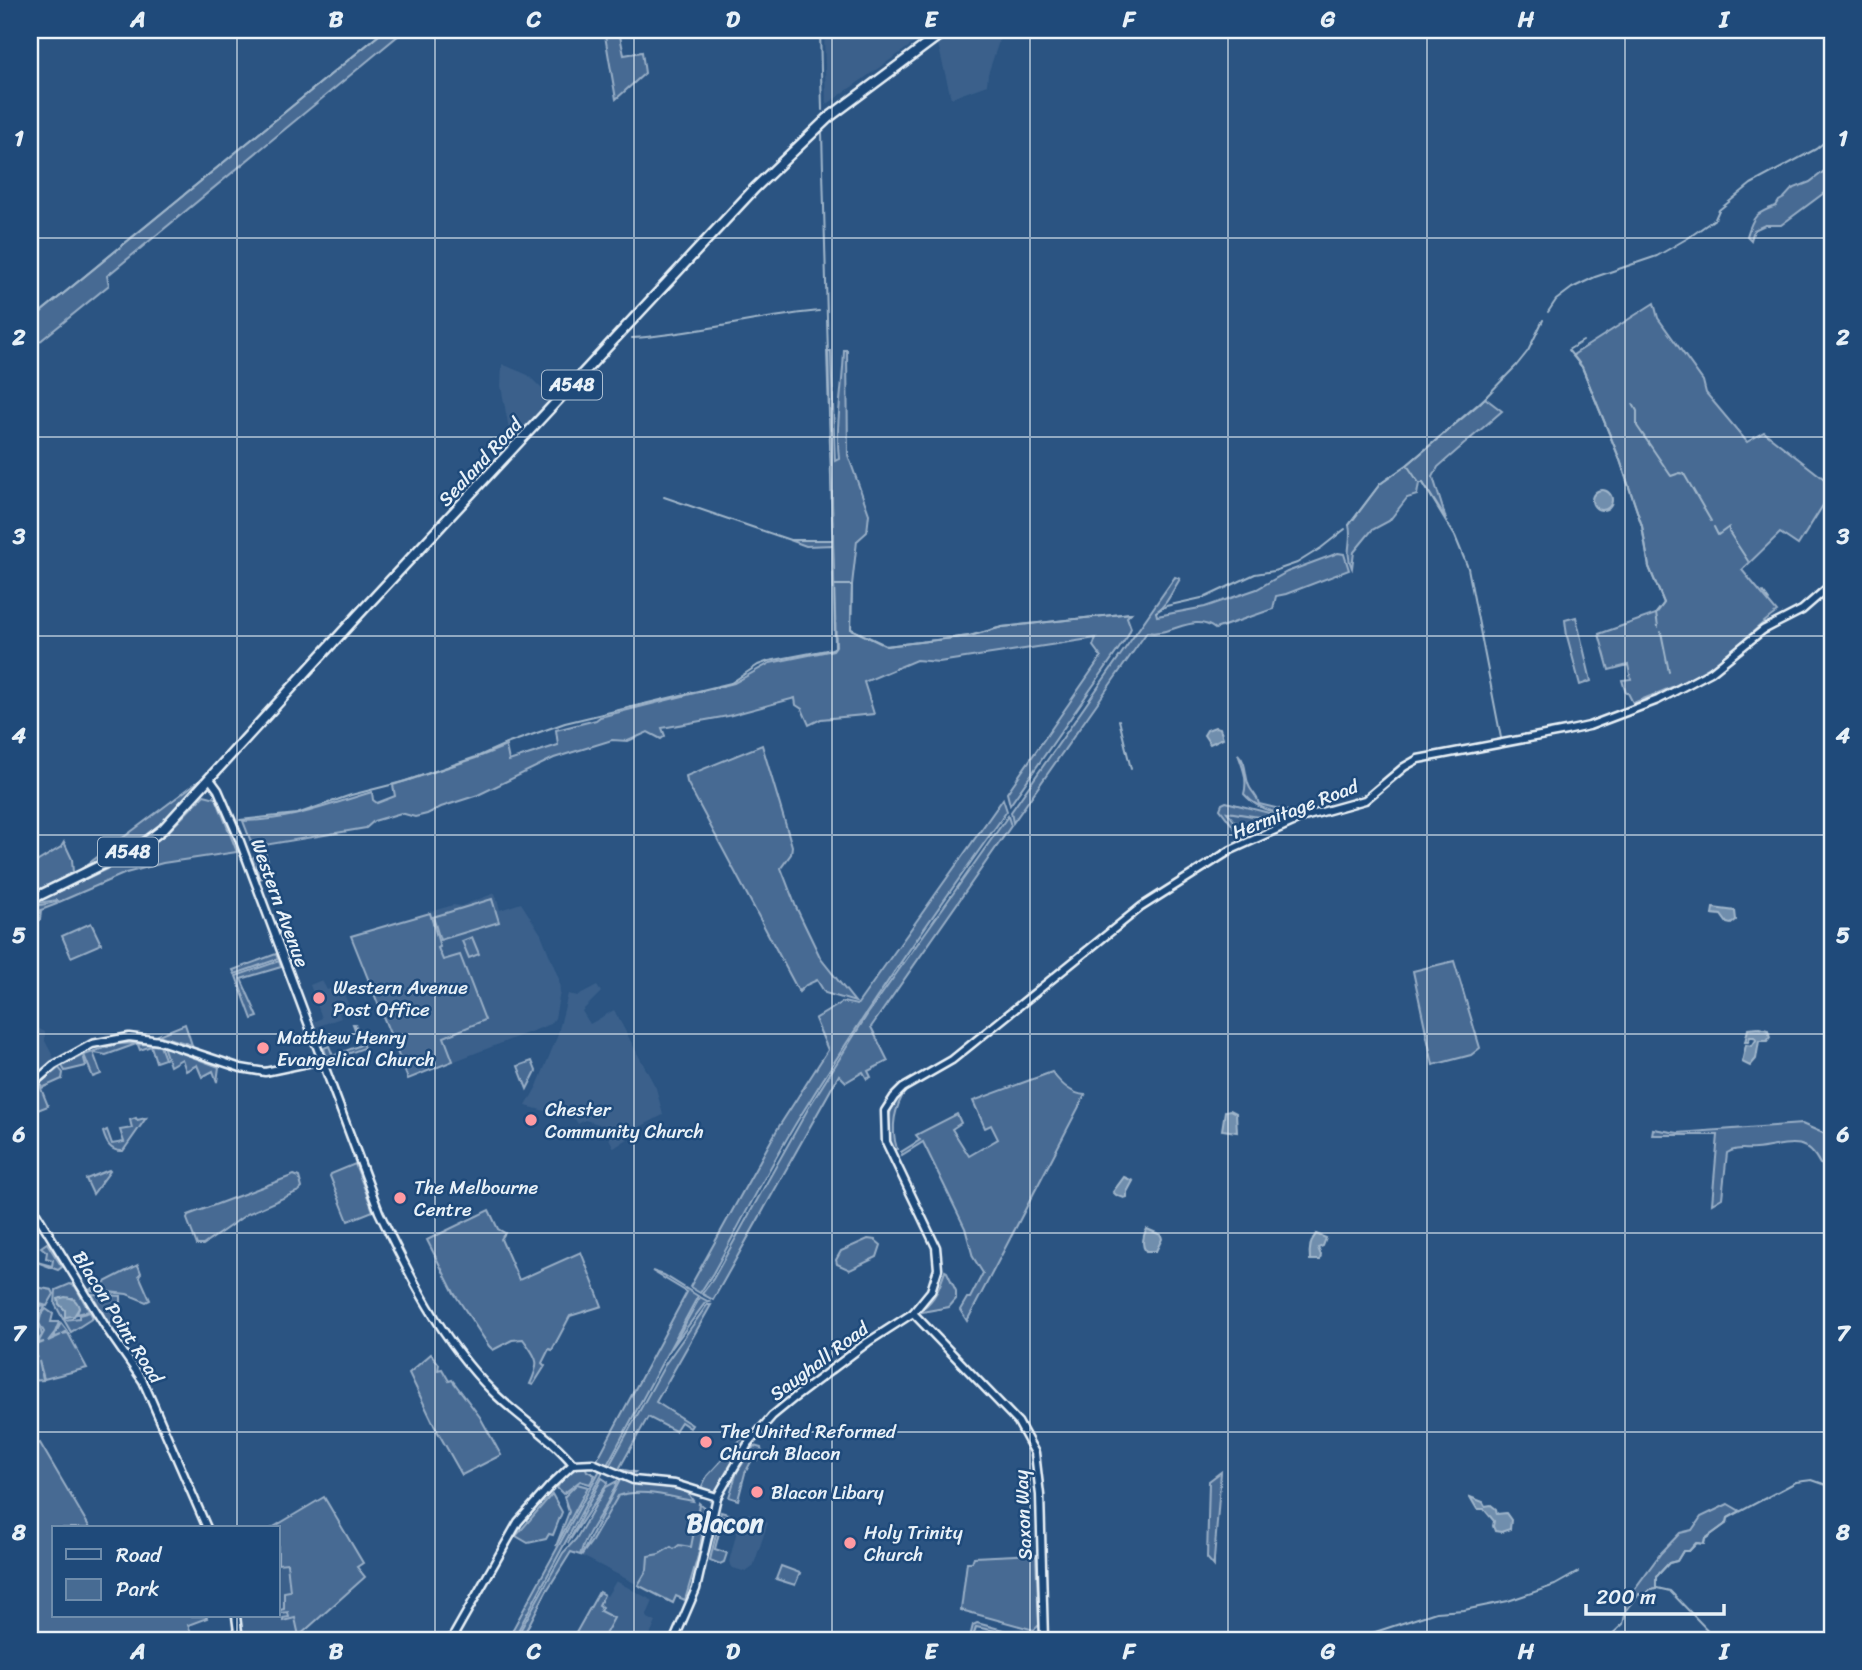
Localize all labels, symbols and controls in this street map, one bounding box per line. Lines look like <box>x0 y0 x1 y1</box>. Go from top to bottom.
text: A <box>129 0 146 40</box>
text: B <box>329 0 344 40</box>
text: C <box>526 0 542 40</box>
text: D <box>726 0 741 40</box>
text: E <box>925 0 940 40</box>
text: F <box>1122 0 1137 40</box>
text: G <box>1320 0 1336 40</box>
text: H <box>1517 0 1535 40</box>
text: I <box>1718 0 1730 40</box>
text: 1 <box>14 118 24 159</box>
text: 1 <box>1838 118 1848 159</box>
text: 2 <box>11 317 26 358</box>
text: 2 <box>1835 317 1850 358</box>
road number: A548 <box>542 370 602 400</box>
street label: Sealand Road <box>430 408 532 514</box>
text: 3 <box>12 516 26 557</box>
text: 3 <box>1836 516 1850 557</box>
text: 4 <box>11 715 27 756</box>
text: 4 <box>1835 715 1851 756</box>
street label: Hermitage Road <box>1227 769 1364 848</box>
street label: Western Avenue <box>241 834 319 972</box>
road number: A548 <box>98 838 158 866</box>
text: 5 <box>12 915 26 956</box>
text: 5 <box>1836 915 1850 956</box>
place label: Western Avenue Post Office <box>333 971 468 1026</box>
marker: Western Avenue Post Office <box>311 990 327 1006</box>
place label: Matthew Henry Evangelical Church <box>277 1021 435 1076</box>
marker: Matthew Henry Evangelical Church <box>255 1040 271 1056</box>
place label: Chester Community Church <box>545 1093 704 1148</box>
marker: Chester Community Church <box>523 1112 539 1128</box>
text: 6 <box>11 1114 26 1155</box>
text: 6 <box>1835 1114 1850 1155</box>
place label: The Melbourne Centre <box>414 1171 538 1226</box>
marker: The Melbourne Centre <box>392 1190 408 1206</box>
street label: Blacon Point Road <box>64 1244 173 1392</box>
street label: Saughall Road <box>762 1312 877 1409</box>
text: 7 <box>12 1313 27 1354</box>
text: 7 <box>1836 1313 1851 1354</box>
place label: The United Reformed Church Blacon <box>720 1415 897 1470</box>
marker: The United Reformed Church Blacon <box>698 1434 714 1450</box>
street label: Saxon Way <box>1004 1469 1042 1561</box>
place label: Blacon Libary <box>771 1476 884 1509</box>
marker: Blacon Libary <box>749 1484 765 1500</box>
district label: Blacon <box>686 1500 764 1546</box>
text: 8 <box>11 1512 26 1553</box>
text: 8 <box>1835 1512 1850 1553</box>
place label: Holy Trinity Church <box>864 1516 963 1571</box>
legend <box>52 1526 280 1618</box>
marker: Holy Trinity Church <box>842 1535 858 1551</box>
text: Road <box>116 1536 163 1574</box>
text: Park <box>116 1570 159 1608</box>
scale bar <box>1586 1572 1724 1616</box>
text: 200 m <box>1596 1578 1656 1616</box>
text: A <box>129 1631 146 1670</box>
text: B <box>329 1631 344 1670</box>
text: C <box>526 1631 542 1670</box>
text: D <box>726 1631 741 1670</box>
text: E <box>925 1631 940 1670</box>
text: F <box>1122 1631 1137 1670</box>
text: G <box>1320 1631 1336 1670</box>
text: H <box>1517 1631 1535 1670</box>
text: I <box>1718 1631 1730 1670</box>

